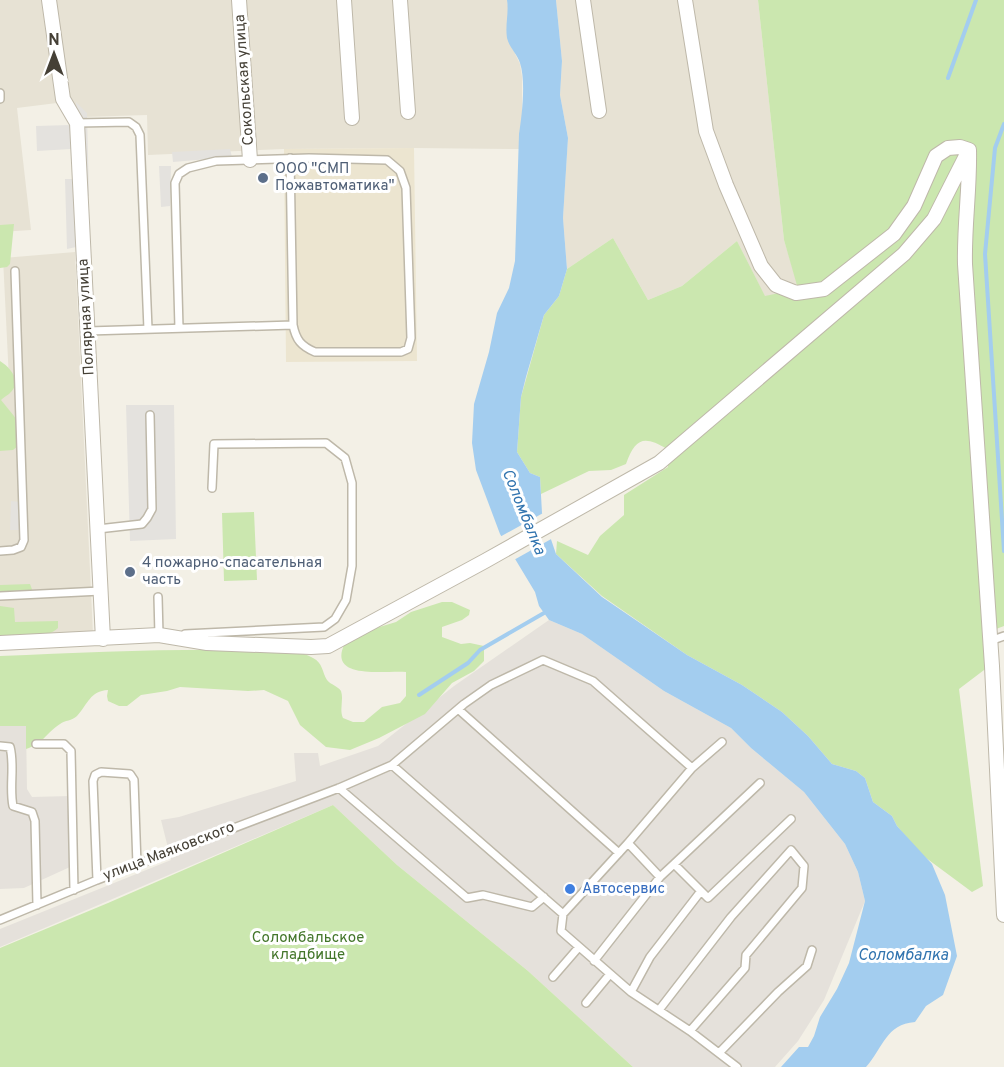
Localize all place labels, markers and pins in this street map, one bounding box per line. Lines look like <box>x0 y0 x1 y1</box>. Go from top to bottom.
place label: ООО "СМП Пожавтоматика" <box>275 160 395 196</box>
marker: ООО "СМП Пожавтоматика" <box>256 171 270 185</box>
place label: 4 пожарно-спасательная часть <box>142 554 322 590</box>
marker: 4 пожарно-спасательная часть <box>123 565 137 579</box>
place label: Автосервис <box>582 880 665 899</box>
marker: Автосервис <box>563 882 577 896</box>

